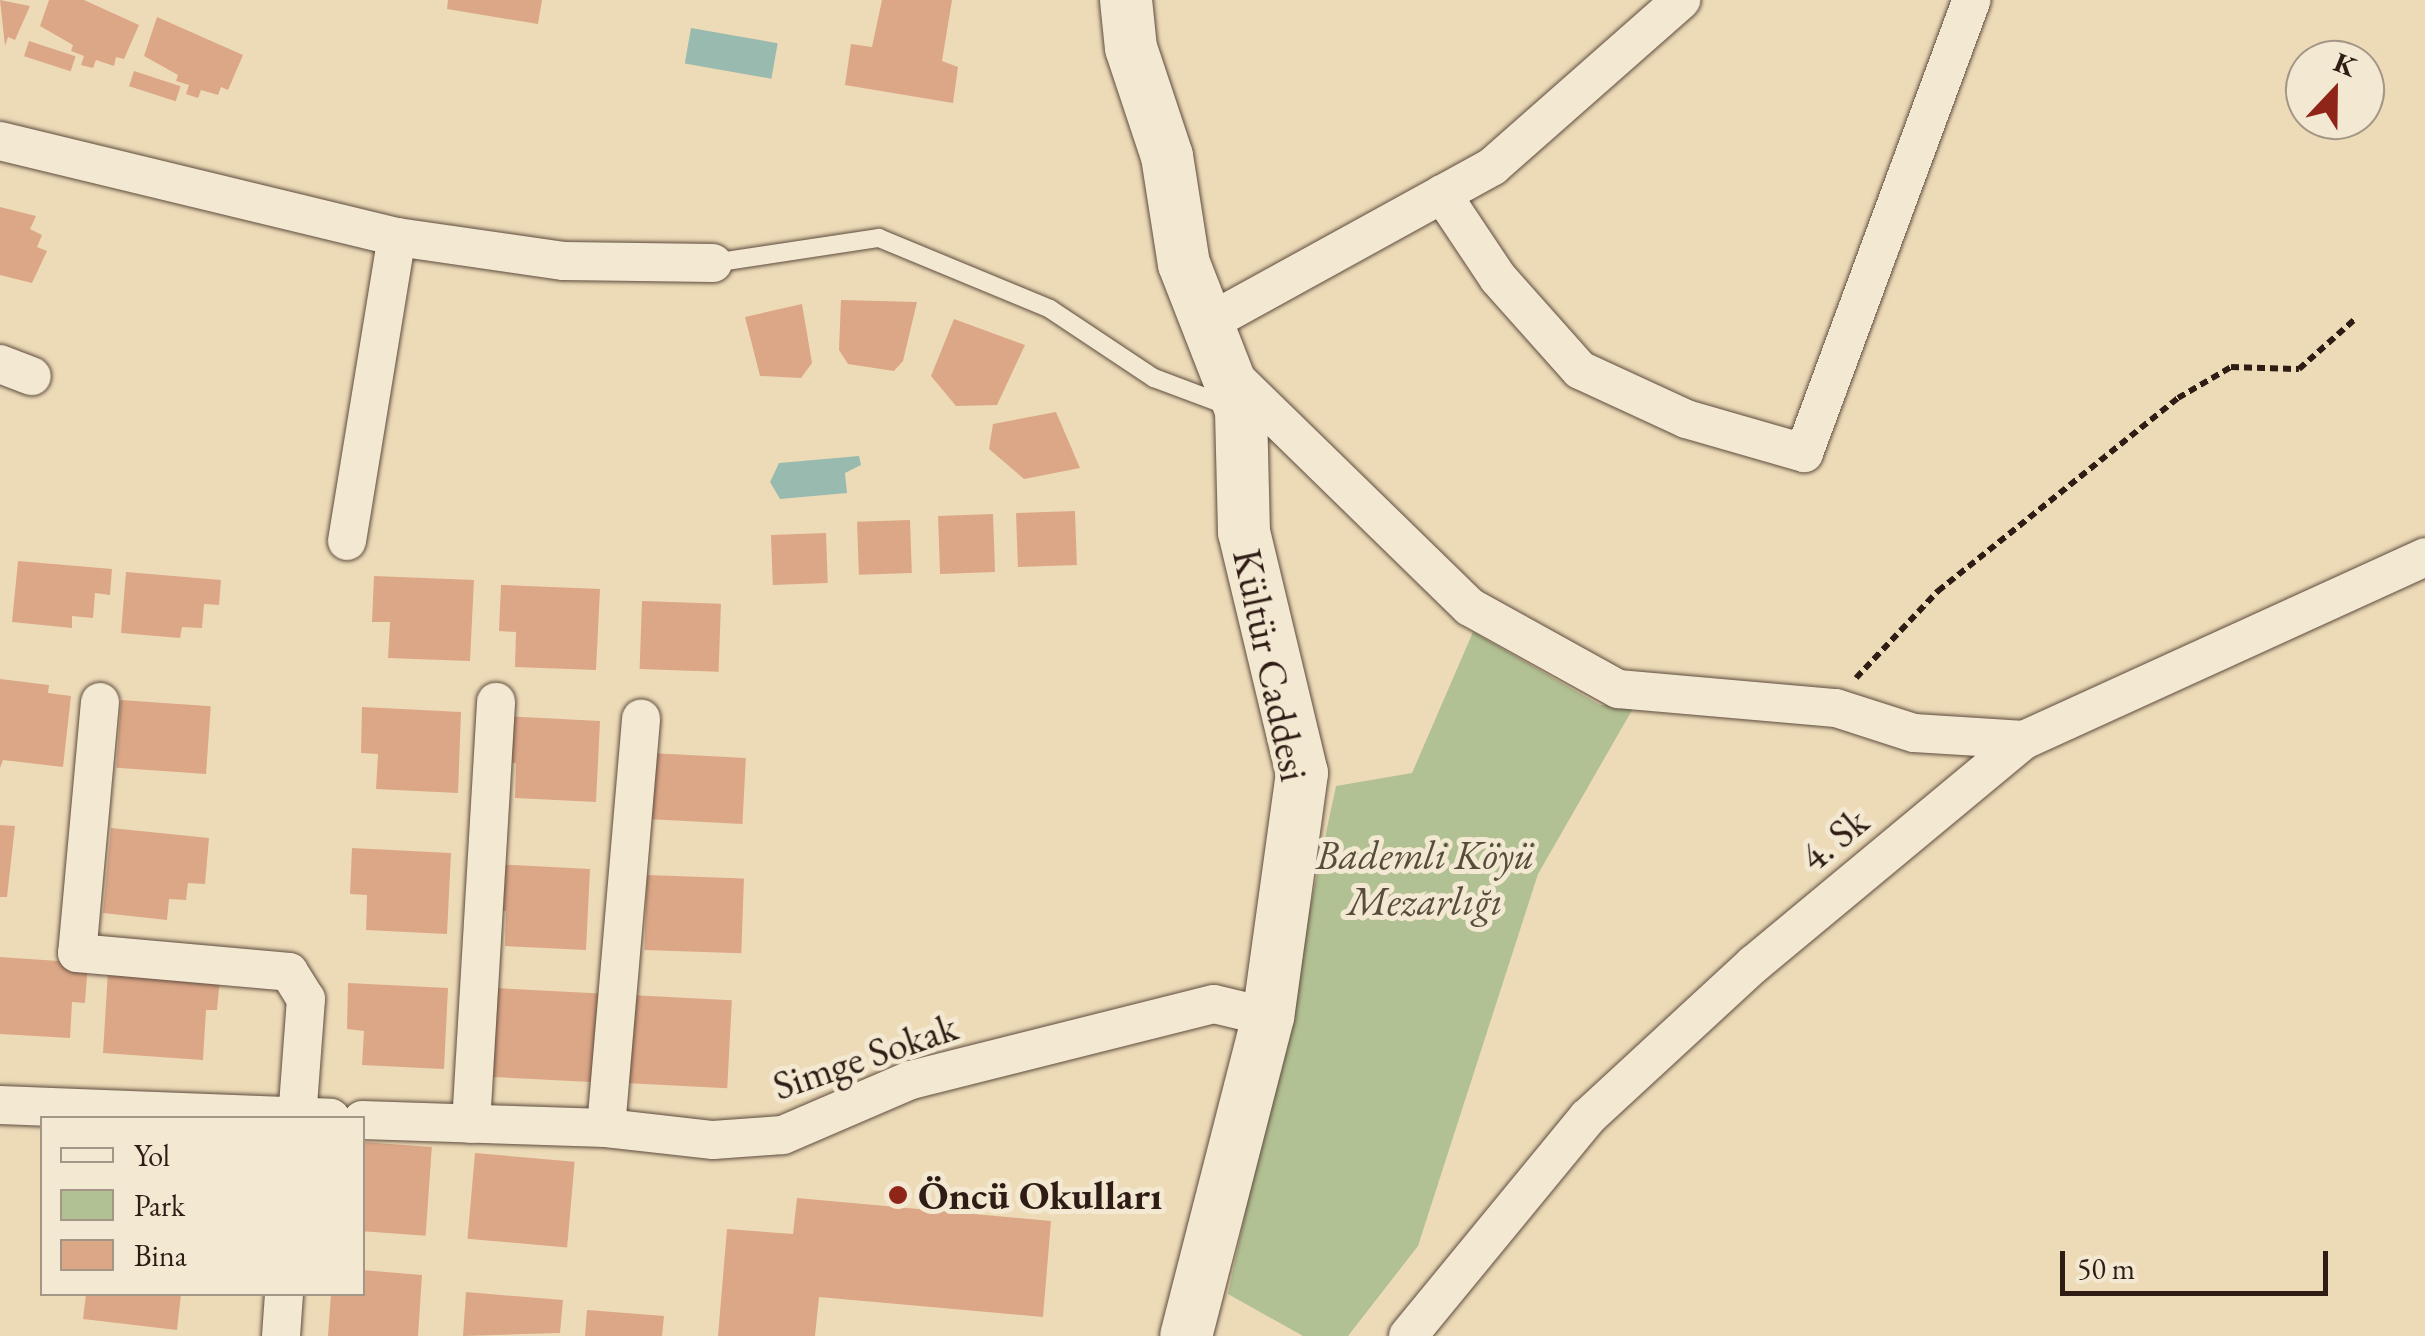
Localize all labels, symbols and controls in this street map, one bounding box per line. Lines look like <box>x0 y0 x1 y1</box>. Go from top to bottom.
north arrow <box>2285 40 2385 140</box>
text: K <box>2329 43 2362 85</box>
street label: Kültür Caddesi <box>1223 545 1319 785</box>
street label: 4. Sk <box>1790 797 1878 881</box>
park label: Bademli Köyü Mezarlığı <box>1316 831 1534 925</box>
street label: Simge Sokak <box>767 1002 963 1110</box>
legend <box>40 1116 365 1296</box>
text: Yol <box>134 1136 170 1175</box>
place label: Öncü Okulları <box>918 1171 1162 1219</box>
marker: Öncü Okulları <box>887 1184 909 1206</box>
text: Park <box>134 1186 185 1225</box>
scale bar <box>2065 1231 2332 1293</box>
text: Bina <box>134 1236 187 1275</box>
text: 50 m <box>2077 1249 2135 1288</box>

